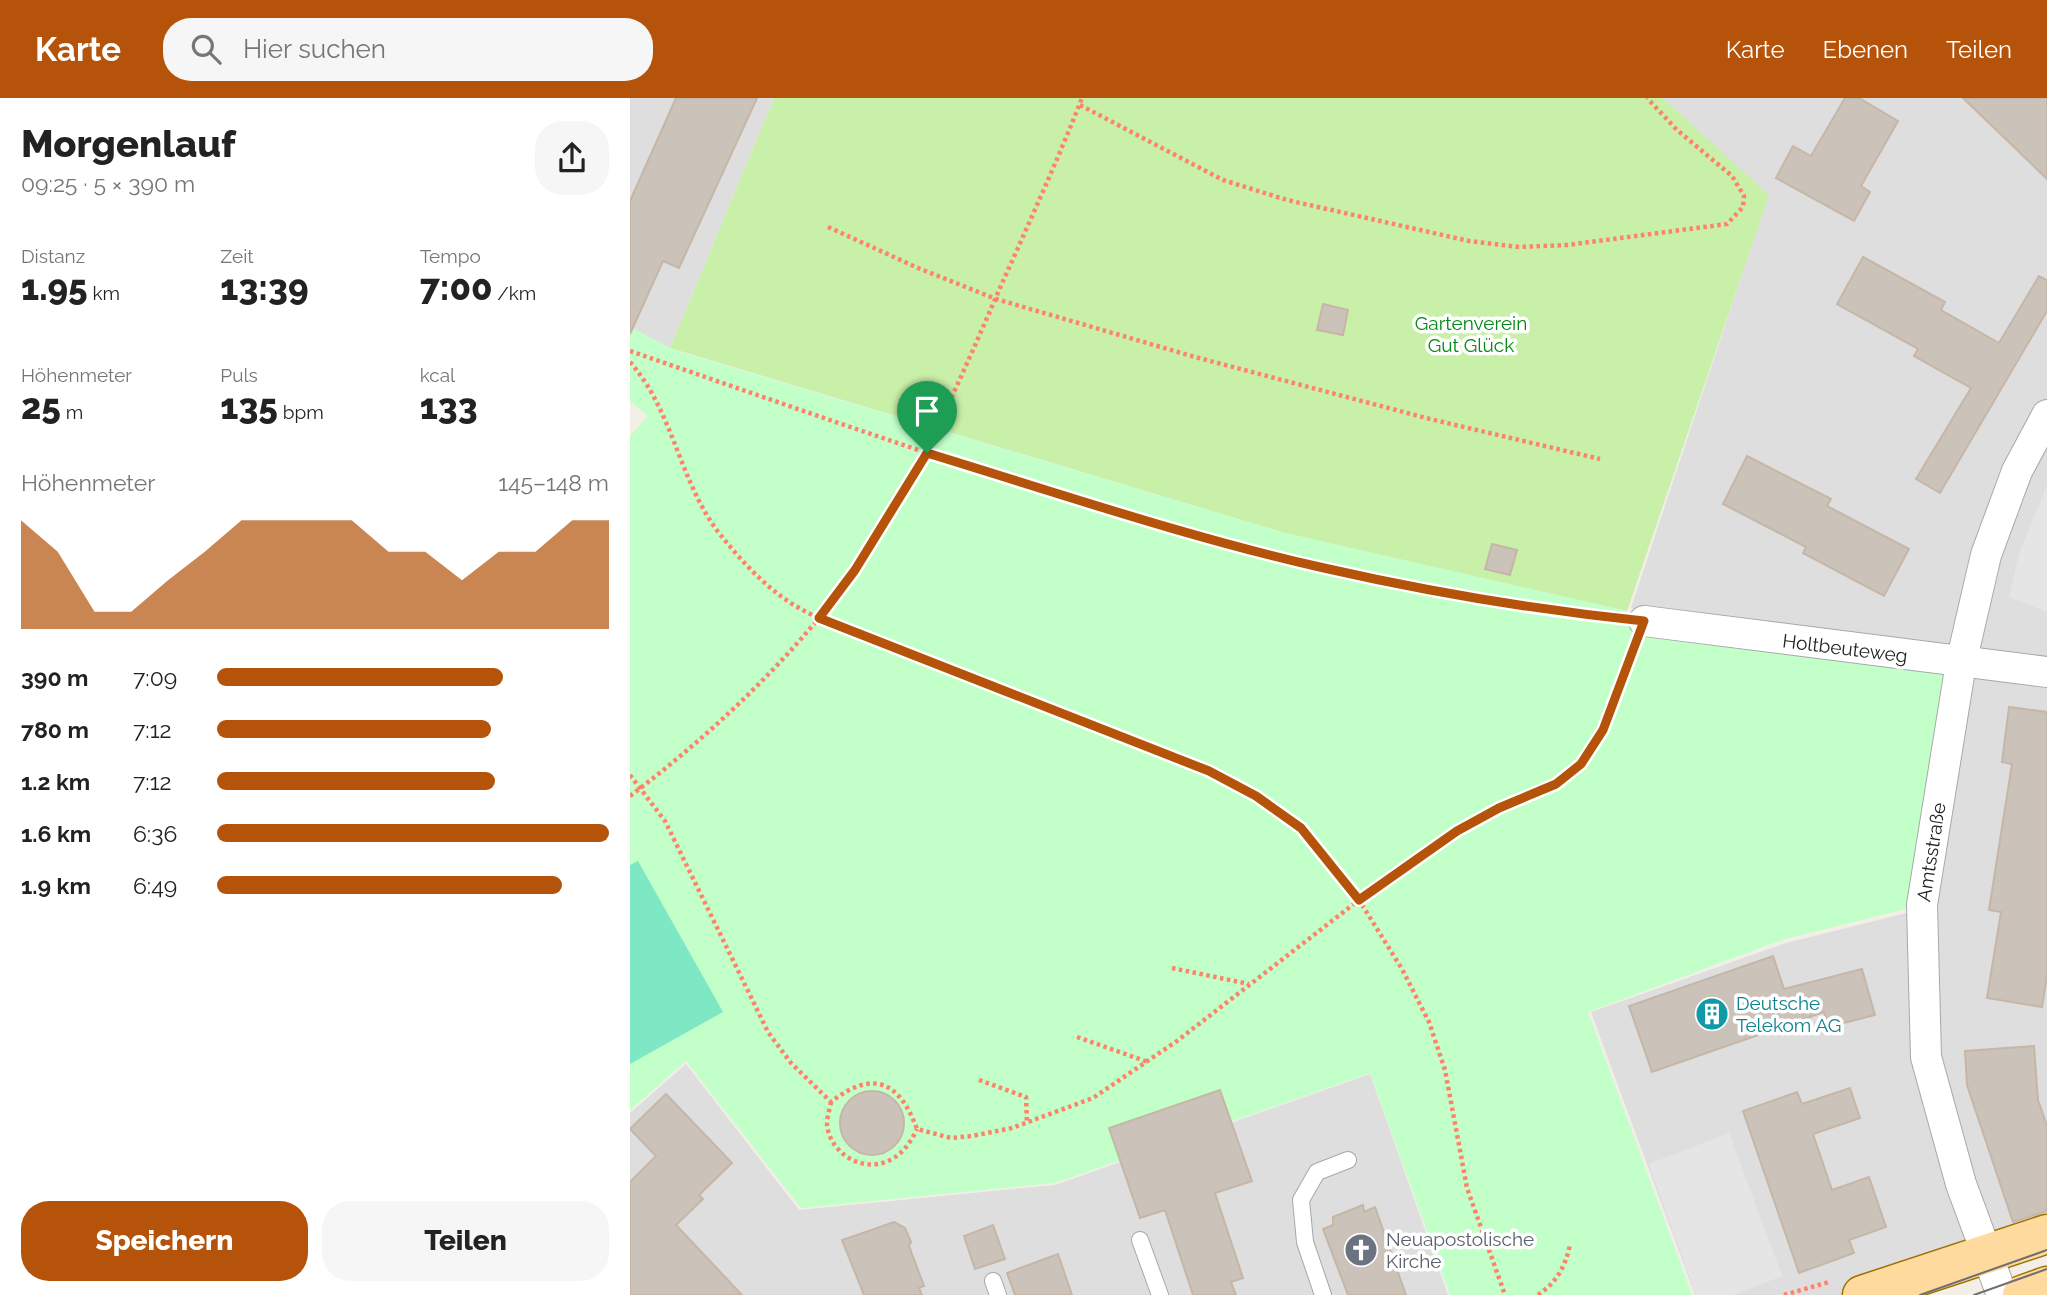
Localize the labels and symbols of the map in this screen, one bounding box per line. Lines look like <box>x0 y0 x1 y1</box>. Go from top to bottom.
park label: Gartenverein Gut Glück <box>1415 312 1527 356</box>
pin <box>897 381 957 453</box>
street label: Holtbeuteweg <box>1781 629 1909 667</box>
street label: Amtsstraße <box>1912 801 1950 903</box>
place label: Deutsche Telekom AG <box>1736 992 1841 1036</box>
building icon: Deutsche Telekom AG <box>1693 995 1731 1033</box>
place label: Neuapostolische Kirche <box>1386 1228 1534 1272</box>
church icon: Neuapostolische Kirche <box>1342 1231 1380 1269</box>

